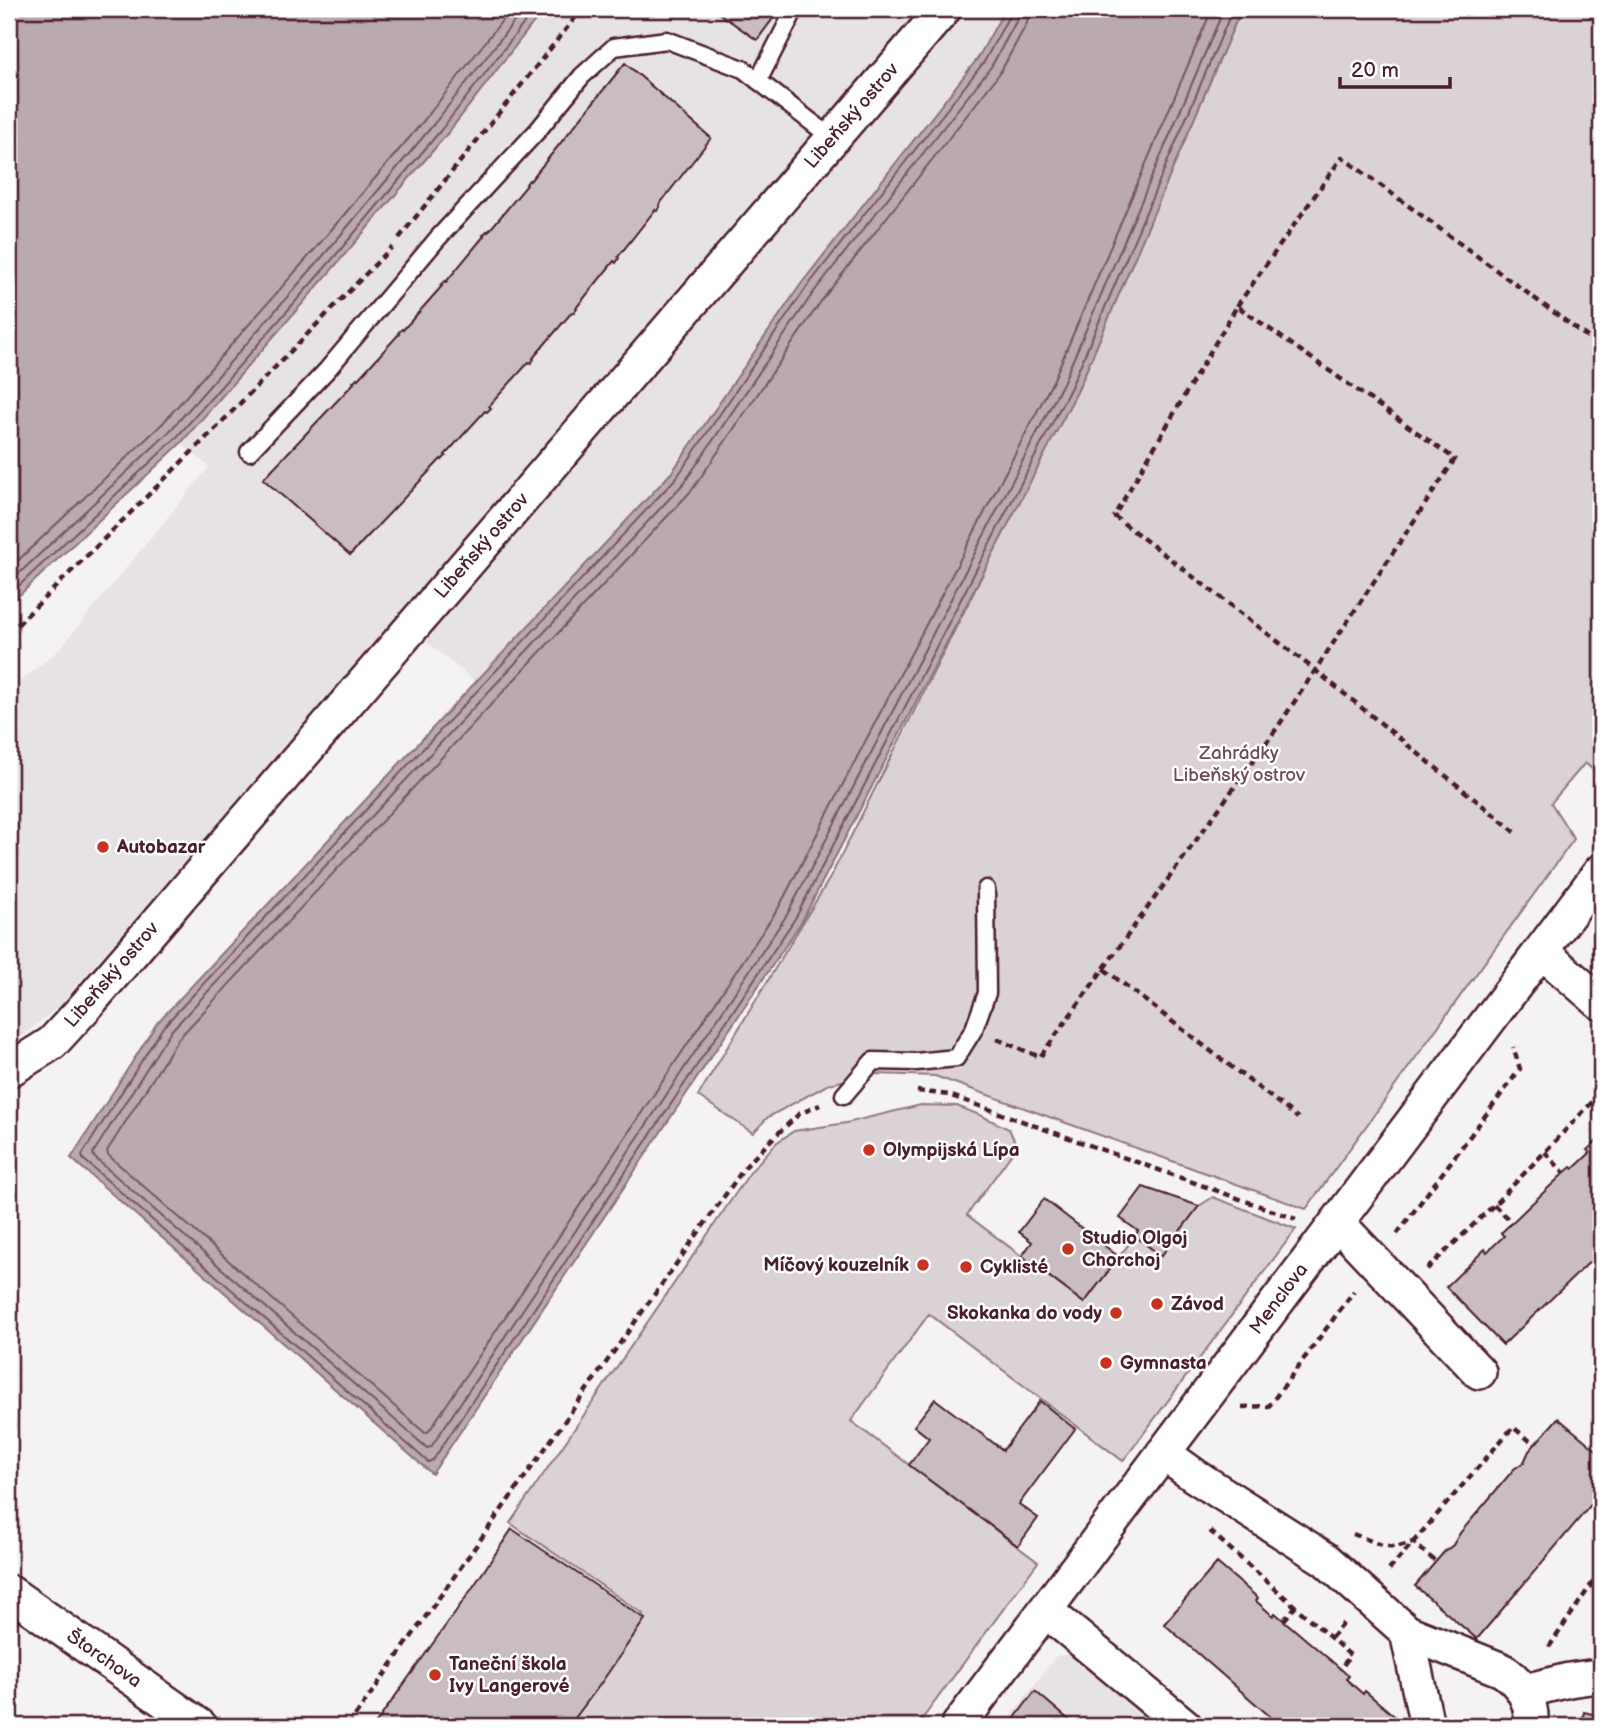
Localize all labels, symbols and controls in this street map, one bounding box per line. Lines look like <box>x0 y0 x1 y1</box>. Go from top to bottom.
scale bar <box>1340 46 1451 90</box>
street label: Libeňský ostrov <box>800 58 905 173</box>
text: 20 m <box>1351 58 1399 83</box>
street label: Libeňský ostrov <box>430 488 535 603</box>
park label: Zahrádky Libeňský ostrov <box>1173 742 1306 787</box>
place label: Autobazar <box>116 836 206 859</box>
marker: Autobazar <box>95 839 111 855</box>
street label: Libeňský ostrov <box>60 917 165 1032</box>
place label: Olympijská Lípa <box>883 1139 1020 1162</box>
marker: Olympijská Lípa <box>861 1142 877 1158</box>
place label: Studio Olgoj Chorchoj <box>1082 1227 1187 1272</box>
marker: Studio Olgoj Chorchoj <box>1060 1241 1076 1257</box>
place label: Míčový kouzelník <box>763 1254 909 1277</box>
place label: Cyklisté <box>980 1256 1048 1279</box>
marker: Míčový kouzelník <box>915 1257 931 1273</box>
marker: Cyklisté <box>958 1259 974 1275</box>
street label: Menclova <box>1245 1259 1313 1339</box>
place label: Závod <box>1171 1293 1224 1316</box>
marker: Závod <box>1149 1296 1165 1312</box>
place label: Skokanka do vody <box>947 1302 1102 1325</box>
marker: Skokanka do vody <box>1108 1305 1124 1321</box>
place label: Gymnasta <box>1120 1352 1207 1375</box>
marker: Gymnasta <box>1098 1355 1114 1371</box>
street label: Štorchova <box>62 1625 146 1693</box>
place label: Taneční škola Ivy Langerové <box>449 1653 570 1698</box>
marker: Taneční škola Ivy Langerové <box>427 1667 443 1683</box>

